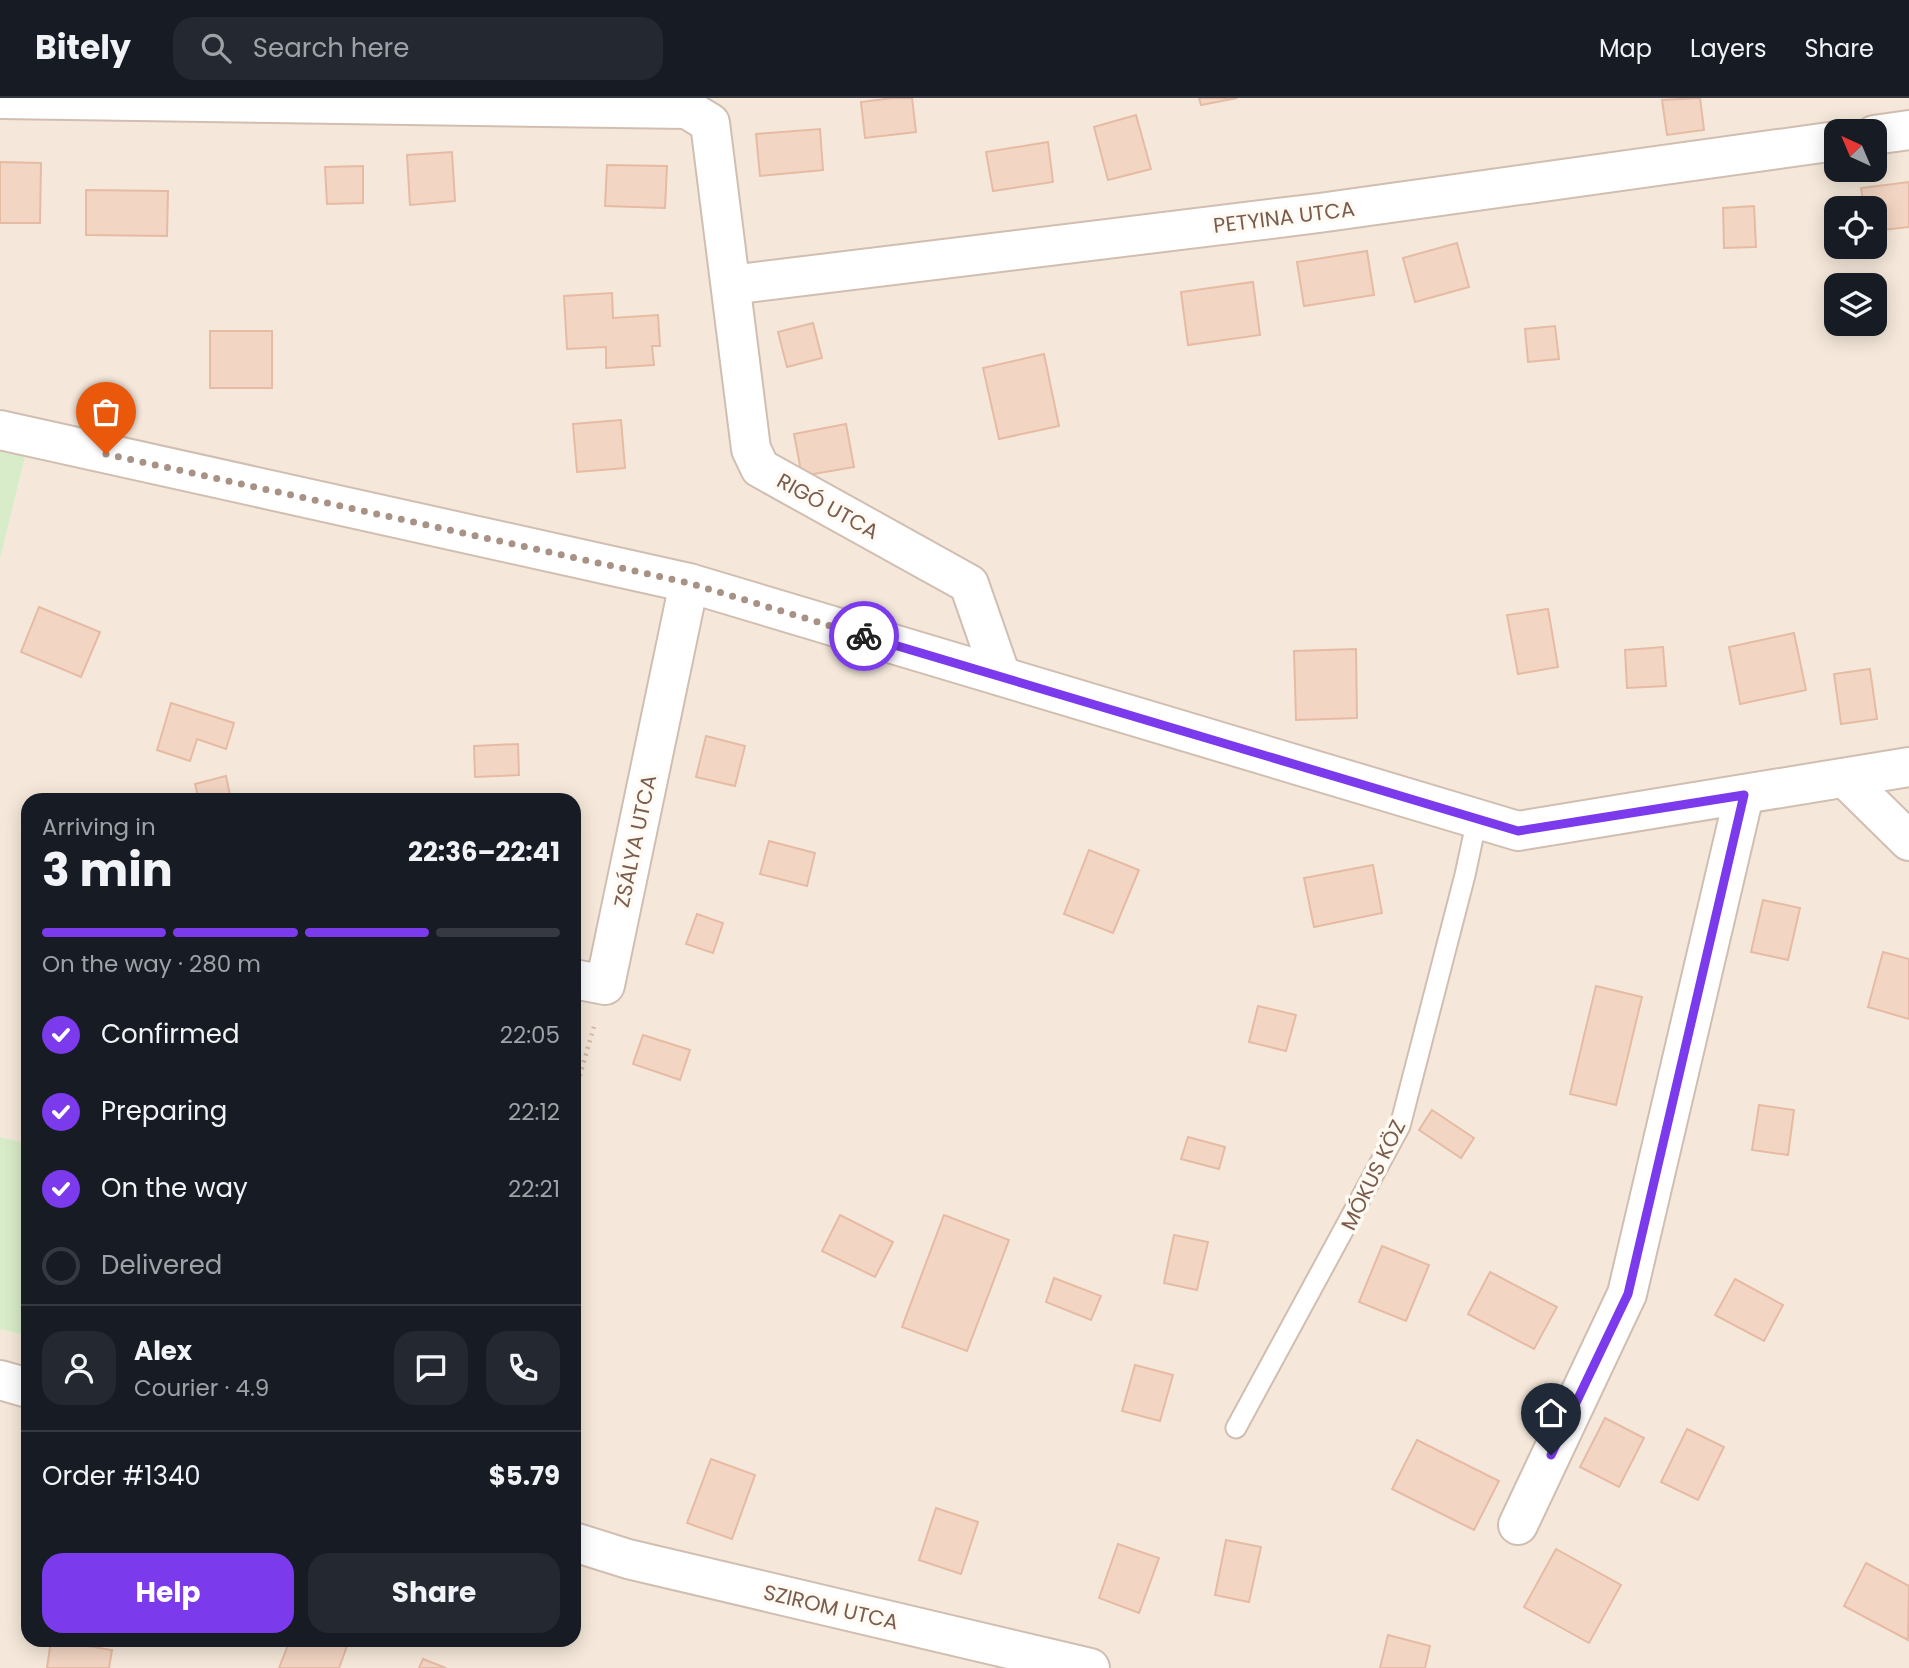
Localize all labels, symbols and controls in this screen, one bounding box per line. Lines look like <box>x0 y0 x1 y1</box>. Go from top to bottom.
search box <box>173 17 663 80</box>
text: Bitely <box>35 24 131 71</box>
icon: search <box>197 29 235 67</box>
text: Search here <box>253 30 409 66</box>
text: Map <box>1599 32 1652 65</box>
text: Layers <box>1690 32 1766 65</box>
text: Share <box>1804 32 1874 65</box>
north arrow <box>1824 119 1886 182</box>
map controls <box>1824 119 1887 336</box>
street label: PETYINA UTCA <box>1212 194 1356 240</box>
button: locate <box>1824 196 1887 259</box>
button: layers <box>1824 273 1887 336</box>
pin <box>76 382 136 454</box>
icon: bag <box>87 393 125 431</box>
street label: RIGÓ UTCA <box>772 466 884 546</box>
courier <box>829 601 899 671</box>
icon: bike <box>845 617 883 655</box>
street label: ZSÁLYA UTCA <box>607 772 663 910</box>
text: Arriving in <box>42 811 156 843</box>
text: 22:36–22:41 <box>408 834 560 870</box>
text: 3 min <box>42 838 173 902</box>
text: On the way · 280 m <box>42 948 261 980</box>
icon: check <box>42 1016 80 1054</box>
text: Confirmed <box>101 1016 239 1052</box>
text: 22:05 <box>500 1019 560 1051</box>
icon: check <box>42 1093 80 1131</box>
text: Preparing <box>101 1093 227 1129</box>
text: 22:12 <box>508 1096 560 1128</box>
street label: MÓKUS KÖZ <box>1334 1115 1412 1235</box>
icon: check <box>42 1170 80 1208</box>
text: On the way <box>101 1170 248 1206</box>
text: 22:21 <box>508 1173 560 1205</box>
text: Delivered <box>101 1247 222 1283</box>
button: person <box>42 1331 116 1405</box>
button: chat <box>394 1331 468 1405</box>
button: phone <box>486 1331 560 1405</box>
text: Alex <box>134 1333 192 1369</box>
text: Courier · 4.9 <box>134 1372 269 1404</box>
pin <box>1521 1383 1581 1455</box>
icon: home <box>1532 1394 1570 1432</box>
text: Order #1340 <box>42 1458 201 1494</box>
text: $5.79 <box>489 1458 560 1494</box>
button: Help <box>42 1553 294 1633</box>
button: Share <box>308 1553 560 1633</box>
street label: SZIROM UTCA <box>761 1577 901 1637</box>

